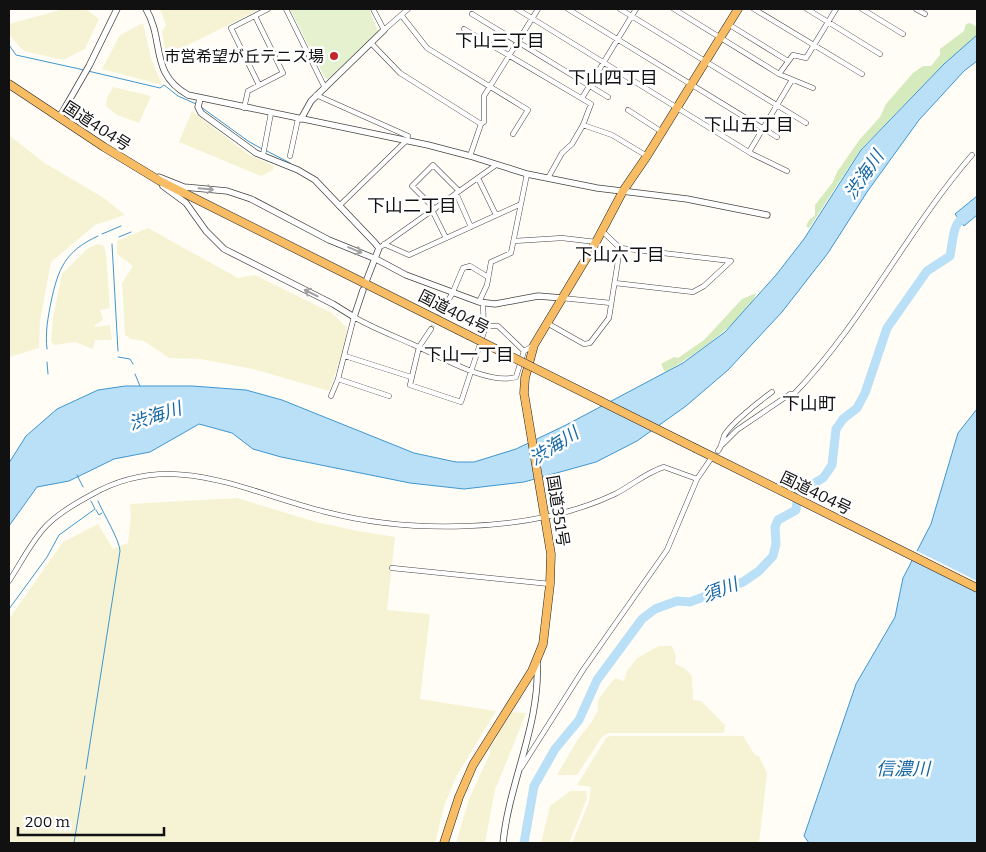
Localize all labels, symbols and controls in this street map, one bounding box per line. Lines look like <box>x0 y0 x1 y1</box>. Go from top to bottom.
district label: 下山三丁目 <box>455 30 545 52</box>
place label: 市営希望が丘テニス場 <box>164 47 324 66</box>
marker: 市営希望が丘テニス場 <box>328 50 340 62</box>
district label: 下山四丁目 <box>568 67 658 89</box>
street label: 国道404号 <box>60 97 134 155</box>
district label: 下山五丁目 <box>704 114 794 136</box>
water label: 渋海川 <box>840 145 890 203</box>
one-way arrow <box>198 184 214 193</box>
district label: 下山二丁目 <box>367 195 457 217</box>
district label: 下山六丁目 <box>575 244 665 266</box>
one-way arrow <box>347 246 362 255</box>
street label: 国道404号 <box>415 286 493 338</box>
one-way arrow <box>304 288 319 298</box>
district label: 下山一丁目 <box>424 344 514 366</box>
district label: 下山町 <box>782 393 836 415</box>
water label: 渋海川 <box>126 397 186 435</box>
water label: 渋海川 <box>525 421 584 470</box>
street label: 国道404号 <box>777 468 855 518</box>
street label: 国道351号 <box>543 474 573 548</box>
water label: 須川 <box>699 573 743 607</box>
water label: 信濃川 <box>876 758 932 780</box>
scale bar <box>18 804 164 836</box>
text: 200 m <box>25 813 70 831</box>

